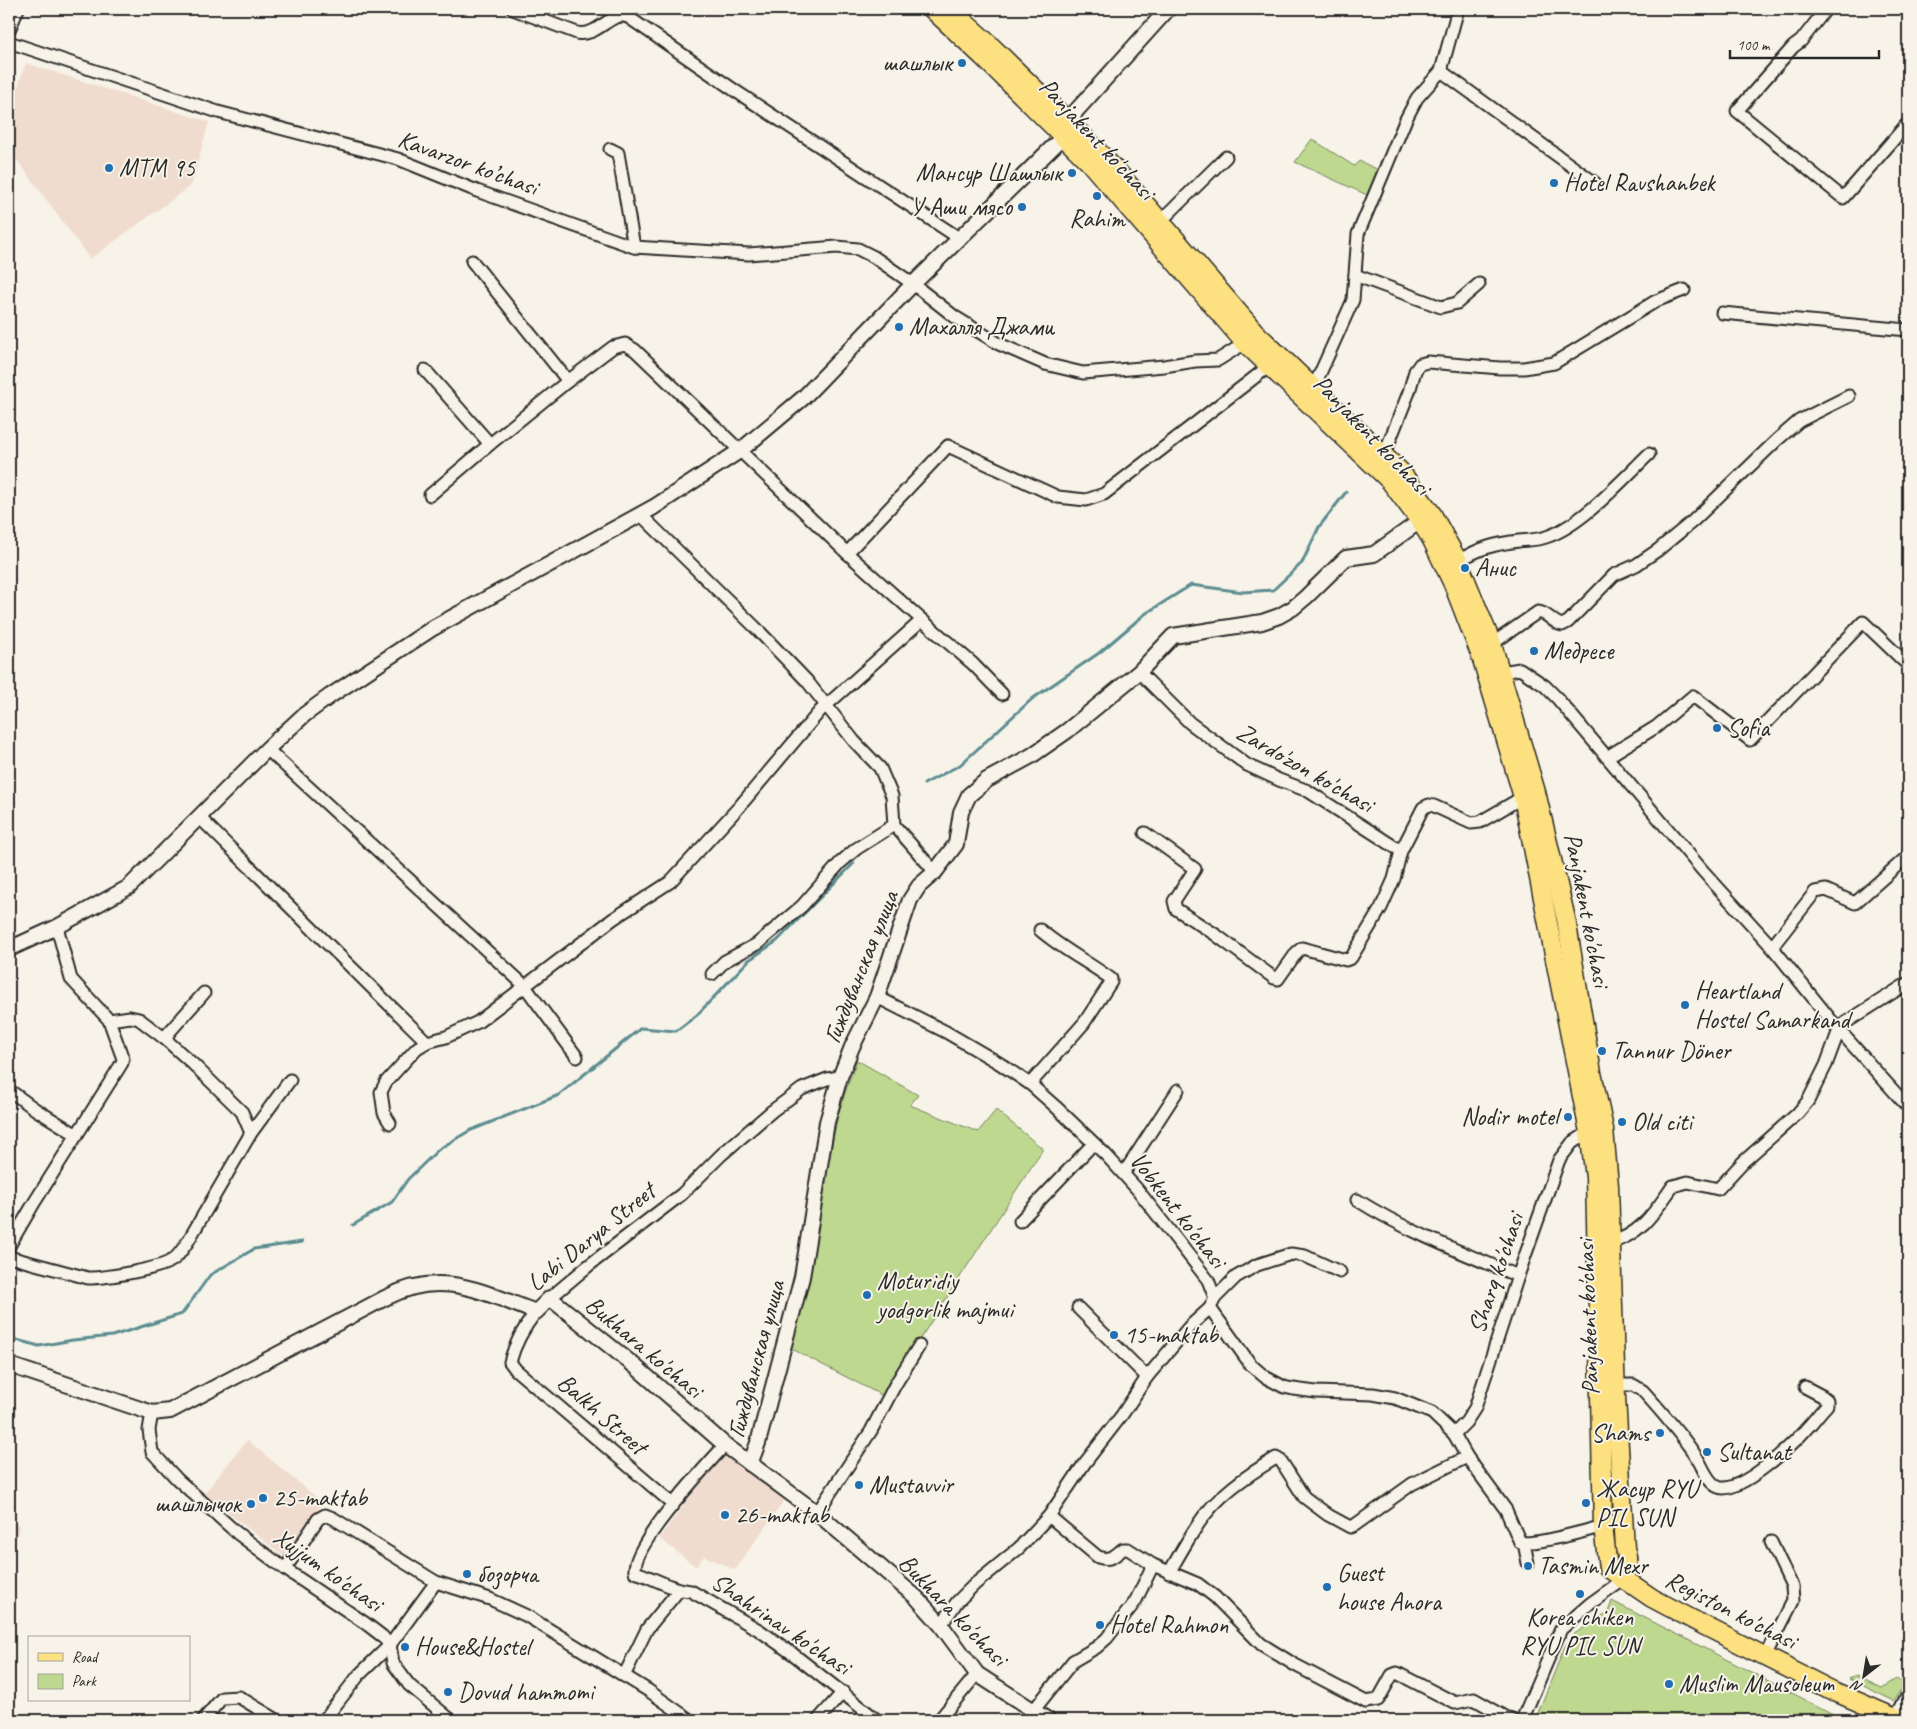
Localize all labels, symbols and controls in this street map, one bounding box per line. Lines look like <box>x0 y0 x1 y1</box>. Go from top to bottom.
scale bar <box>1730 28 1878 60</box>
text: 100 m <box>1737 36 1771 55</box>
place label: шашлык <box>882 47 955 79</box>
marker: шашлык <box>956 57 968 69</box>
street label: Panjakent ko'chasi <box>1032 71 1164 209</box>
street label: Kavarzor ko’chasi <box>394 123 545 204</box>
place label: МТМ 95 <box>119 152 197 184</box>
place label: Мансур Шашлык <box>916 157 1065 189</box>
marker: МТМ 95 <box>103 162 115 174</box>
marker: Мансур Шашлык <box>1066 167 1078 179</box>
place label: Hotel Ravshanbek <box>1564 167 1717 199</box>
marker: Hotel Ravshanbek <box>1548 177 1560 189</box>
marker: Rahim <box>1091 190 1103 202</box>
place label: У Аши мясо <box>910 191 1013 223</box>
marker: У Аши мясо <box>1016 201 1028 213</box>
place label: Rahim <box>1069 203 1127 235</box>
place label: Махалля Джами <box>909 311 1056 343</box>
marker: Махалля Джами <box>893 321 905 333</box>
street label: Panjakent ko'chasi <box>1306 368 1440 505</box>
place label: Анис <box>1475 552 1517 584</box>
marker: Анис <box>1459 562 1471 574</box>
place label: Медресе <box>1544 635 1615 667</box>
marker: Медресе <box>1528 645 1540 657</box>
place label: Sofia <box>1727 712 1771 744</box>
street label: Zardo'zon ko'chasi <box>1231 716 1382 822</box>
marker: Sofia <box>1711 722 1723 734</box>
street label: Panjakent ko'chasi <box>1556 830 1618 993</box>
street label: Гиждуванская улица <box>816 884 907 1048</box>
place label: Heartland Hostel Samarkand <box>1695 975 1854 1036</box>
marker: Heartland Hostel Samarkand <box>1679 999 1691 1011</box>
place label: Tannur Döner <box>1612 1035 1733 1067</box>
marker: Tannur Döner <box>1596 1045 1608 1057</box>
place label: Nodir motel <box>1461 1101 1563 1133</box>
place label: Old citi <box>1632 1106 1695 1138</box>
marker: Nodir motel <box>1562 1111 1574 1123</box>
marker: Old citi <box>1616 1116 1628 1128</box>
street label: Vobkent ko'chasi <box>1123 1145 1236 1277</box>
street label: Labi Darya Street <box>520 1173 665 1298</box>
street label: Sharq ko'chasi <box>1461 1206 1533 1337</box>
street label: Panjakent ko'chasi <box>1569 1235 1607 1395</box>
place label: Moturidiy yodgorlik majmui <box>875 1265 1016 1326</box>
street label: Гиждуванская улица <box>720 1275 793 1441</box>
street label: Bukhara ko'chasi <box>579 1289 712 1408</box>
marker: Moturidiy yodgorlik majmui <box>861 1289 873 1301</box>
place label: 15-maktab <box>1124 1319 1220 1351</box>
marker: 15-maktab <box>1108 1329 1120 1341</box>
street label: Balkh Street <box>551 1366 656 1464</box>
place label: Shams <box>1591 1417 1652 1449</box>
marker: Shams <box>1654 1427 1666 1439</box>
place label: Sultanat <box>1717 1436 1793 1468</box>
marker: Sultanat <box>1701 1446 1713 1458</box>
place label: Mustavvir <box>869 1469 955 1501</box>
place label: Жасур RYU PIL SUN <box>1596 1473 1702 1534</box>
marker: Mustavvir <box>853 1479 865 1491</box>
place label: 25-maktab <box>273 1482 369 1514</box>
place label: шашлычок <box>154 1488 243 1520</box>
marker: 25-maktab <box>257 1492 269 1504</box>
marker: Жасур RYU PIL SUN <box>1580 1497 1592 1509</box>
marker: шашлычок <box>245 1498 257 1510</box>
place label: 26-maktab <box>735 1499 831 1531</box>
marker: 26-maktab <box>719 1509 731 1521</box>
street label: Xujjum ko'chasi <box>267 1521 392 1621</box>
street label: Bukhara ko'chasi <box>892 1547 1017 1675</box>
place label: Tasmin Mexr <box>1538 1550 1650 1582</box>
place label: Guest house Anora <box>1337 1557 1443 1618</box>
place label: бозорча <box>477 1558 541 1590</box>
marker: Tasmin Mexr <box>1522 1560 1534 1572</box>
street label: Registon ko'chasi <box>1660 1563 1805 1658</box>
street label: Shahrinav ko'chasi <box>705 1566 860 1684</box>
marker: бозорча <box>461 1568 473 1580</box>
marker: Guest house Anora <box>1321 1581 1333 1593</box>
marker: Korea chiken RYU PIL SUN <box>1574 1588 1586 1600</box>
place label: Korea chiken RYU PIL SUN <box>1520 1601 1644 1662</box>
place label: Hotel Rahmon <box>1110 1609 1229 1641</box>
marker: Hotel Rahmon <box>1094 1619 1106 1631</box>
place label: House&Hostel <box>415 1631 535 1663</box>
legend <box>28 1636 190 1702</box>
marker: House&Hostel <box>399 1641 411 1653</box>
text: Road <box>72 1648 99 1667</box>
north arrow <box>1840 1652 1890 1702</box>
place label: Muslim Mausoleum <box>1679 1668 1835 1700</box>
text: Park <box>72 1672 97 1691</box>
place label: Dovud hammomi <box>458 1676 597 1708</box>
text: N <box>1847 1676 1866 1696</box>
marker: Muslim Mausoleum <box>1663 1678 1675 1690</box>
marker: Dovud hammomi <box>442 1686 454 1698</box>

